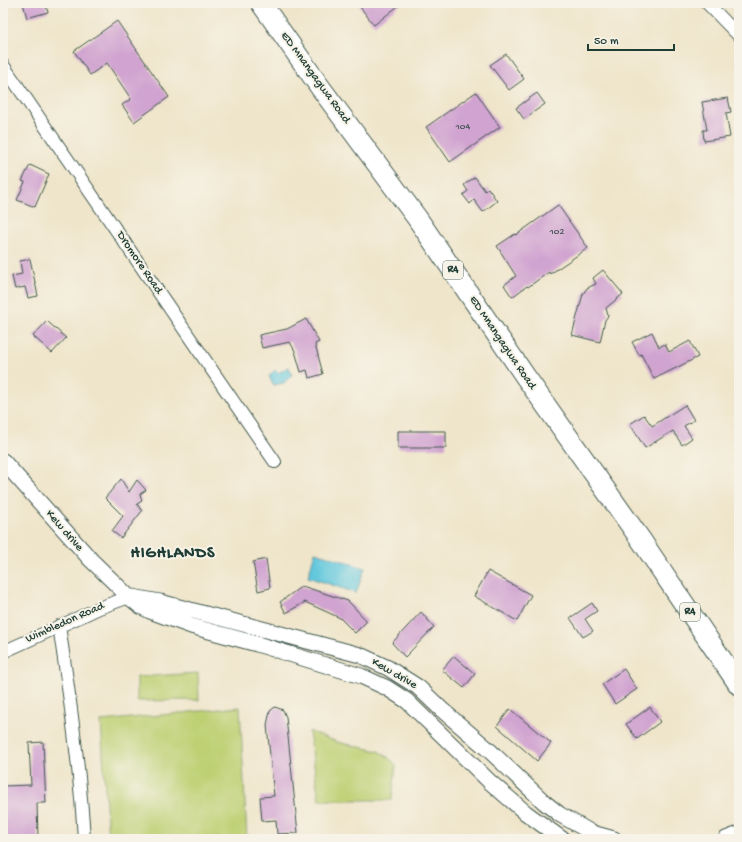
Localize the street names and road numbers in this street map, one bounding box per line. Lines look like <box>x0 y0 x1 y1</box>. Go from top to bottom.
street label: ED Mnangagwa Road <box>277 29 354 127</box>
street label: Dromore Road <box>112 228 166 298</box>
road number: R4 <box>443 261 463 279</box>
street label: ED Mnangagwa Road <box>465 294 539 393</box>
street label: Kew drive <box>42 507 86 555</box>
street label: Wimbledon Road <box>24 599 107 647</box>
road number: R4 <box>680 603 700 621</box>
street label: Kew drive <box>369 655 420 693</box>

